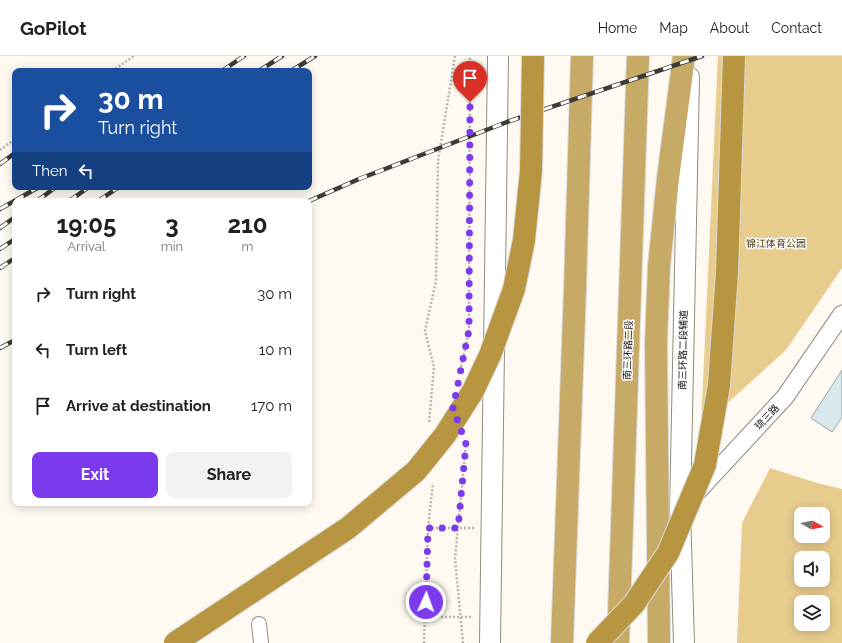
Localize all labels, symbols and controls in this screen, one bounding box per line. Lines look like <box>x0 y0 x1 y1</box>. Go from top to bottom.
text: GoPilot <box>20 17 86 39</box>
text: Home <box>598 20 637 36</box>
text: Map <box>659 20 688 36</box>
text: About <box>710 20 749 36</box>
text: Contact <box>771 20 822 36</box>
pin <box>453 61 487 102</box>
icon: arrive <box>459 67 481 89</box>
text: 30 m <box>98 83 164 116</box>
icon: right <box>32 84 84 136</box>
text: Turn right <box>98 117 177 138</box>
icon: left <box>75 160 97 182</box>
text: Then <box>32 162 67 180</box>
text: 19:05 <box>56 210 116 239</box>
text: 3 <box>165 210 179 239</box>
text: 210 <box>227 210 268 239</box>
park label: 锦江体育公园 <box>746 238 806 249</box>
text: Arrival <box>67 239 105 254</box>
text: min <box>161 239 183 254</box>
text: m <box>242 239 254 254</box>
icon: right <box>32 283 54 305</box>
text: Turn right <box>66 285 136 303</box>
text: 30 m <box>257 285 292 303</box>
street label: 南三环路二段辅道 <box>677 310 689 390</box>
street label: 南三环路二段 <box>621 320 635 380</box>
icon: left <box>32 339 54 361</box>
text: Turn left <box>66 341 127 359</box>
text: 10 m <box>259 341 292 359</box>
icon: arrive <box>32 395 54 417</box>
text: Arrive at destination <box>66 397 211 415</box>
text: 170 m <box>251 397 292 415</box>
street label: 琉三路 <box>753 402 781 432</box>
button: Exit <box>32 452 158 498</box>
button: Share <box>166 452 292 498</box>
north arrow <box>794 507 830 543</box>
map controls <box>794 507 830 631</box>
button: sound <box>794 551 830 587</box>
position arrow <box>405 581 447 623</box>
button: layers <box>794 595 830 631</box>

